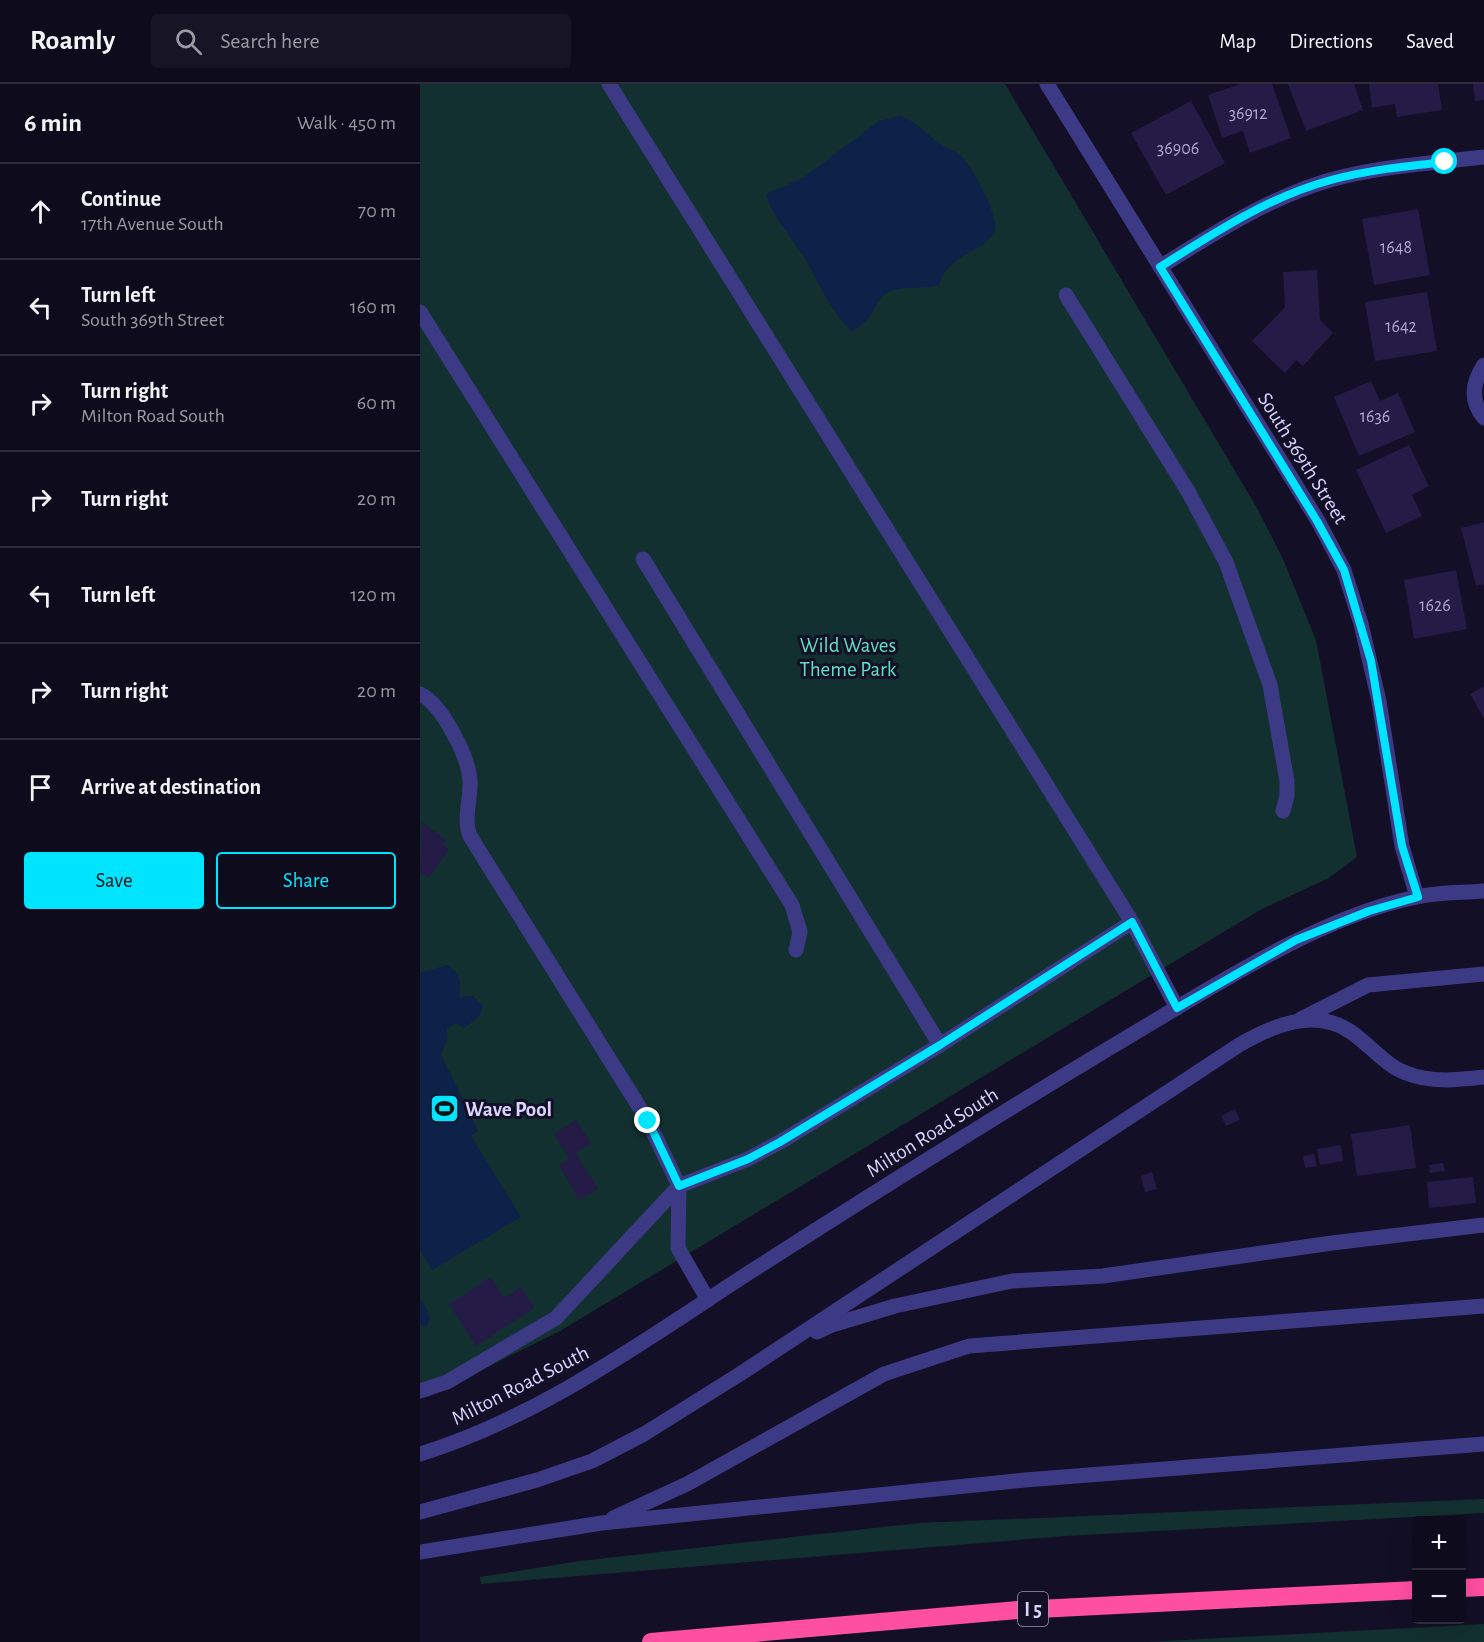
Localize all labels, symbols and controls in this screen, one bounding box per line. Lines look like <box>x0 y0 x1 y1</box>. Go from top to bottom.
search box <box>151 14 571 68</box>
icon: search <box>172 25 205 58</box>
text: Roamly <box>30 27 115 55</box>
text: Search here <box>220 30 320 52</box>
text: Map <box>1220 31 1256 52</box>
text: Directions <box>1289 31 1373 52</box>
text: Saved <box>1406 31 1454 52</box>
house number: 36912 <box>1229 105 1267 123</box>
text: 6 min <box>24 110 82 136</box>
text: Walk · 450 m <box>297 113 396 133</box>
house number: 36906 <box>1157 140 1199 158</box>
route start <box>1431 148 1457 174</box>
text: Continue <box>81 188 161 210</box>
icon: ahead <box>24 195 57 228</box>
text: 70 m <box>358 201 396 221</box>
text: 17th Avenue South <box>81 214 224 234</box>
house number: 1648 <box>1380 239 1412 257</box>
text: Turn left <box>81 284 155 306</box>
icon: left <box>24 291 57 324</box>
text: 160 m <box>350 297 396 317</box>
text: South 369th Street <box>81 310 224 330</box>
house number: 1642 <box>1385 318 1417 336</box>
text: Turn right <box>81 380 168 402</box>
icon: right <box>24 387 57 420</box>
street label: South 369th Street <box>1254 389 1352 528</box>
text: 60 m <box>357 393 396 413</box>
text: Milton Road South <box>81 406 225 426</box>
house number: 1636 <box>1360 408 1390 426</box>
icon: right <box>24 483 57 516</box>
text: Turn right <box>81 488 168 510</box>
text: 20 m <box>357 489 396 509</box>
icon: left <box>24 579 57 612</box>
text: Turn left <box>81 584 155 606</box>
text: 120 m <box>350 585 396 605</box>
house number: 1626 <box>1419 597 1451 615</box>
park label: Wild Waves Theme Park <box>800 635 897 680</box>
icon: right <box>24 675 57 708</box>
text: Turn right <box>81 680 168 702</box>
text: 20 m <box>357 681 396 701</box>
icon: arrive <box>24 771 57 804</box>
text: Arrive at destination <box>81 776 261 798</box>
button: Save <box>24 852 204 909</box>
button: Share <box>216 852 396 909</box>
street label: Milton Road South <box>863 1084 1002 1181</box>
sports icon: Wave Pool <box>428 1093 460 1125</box>
place label: Wave Pool <box>465 1099 552 1120</box>
route end <box>634 1107 660 1133</box>
street label: Milton Road South <box>448 1342 592 1429</box>
map controls <box>1412 1516 1466 1624</box>
button: + <box>1412 1516 1466 1570</box>
button: − <box>1412 1570 1466 1624</box>
road number: I 5 <box>1018 1592 1048 1626</box>

